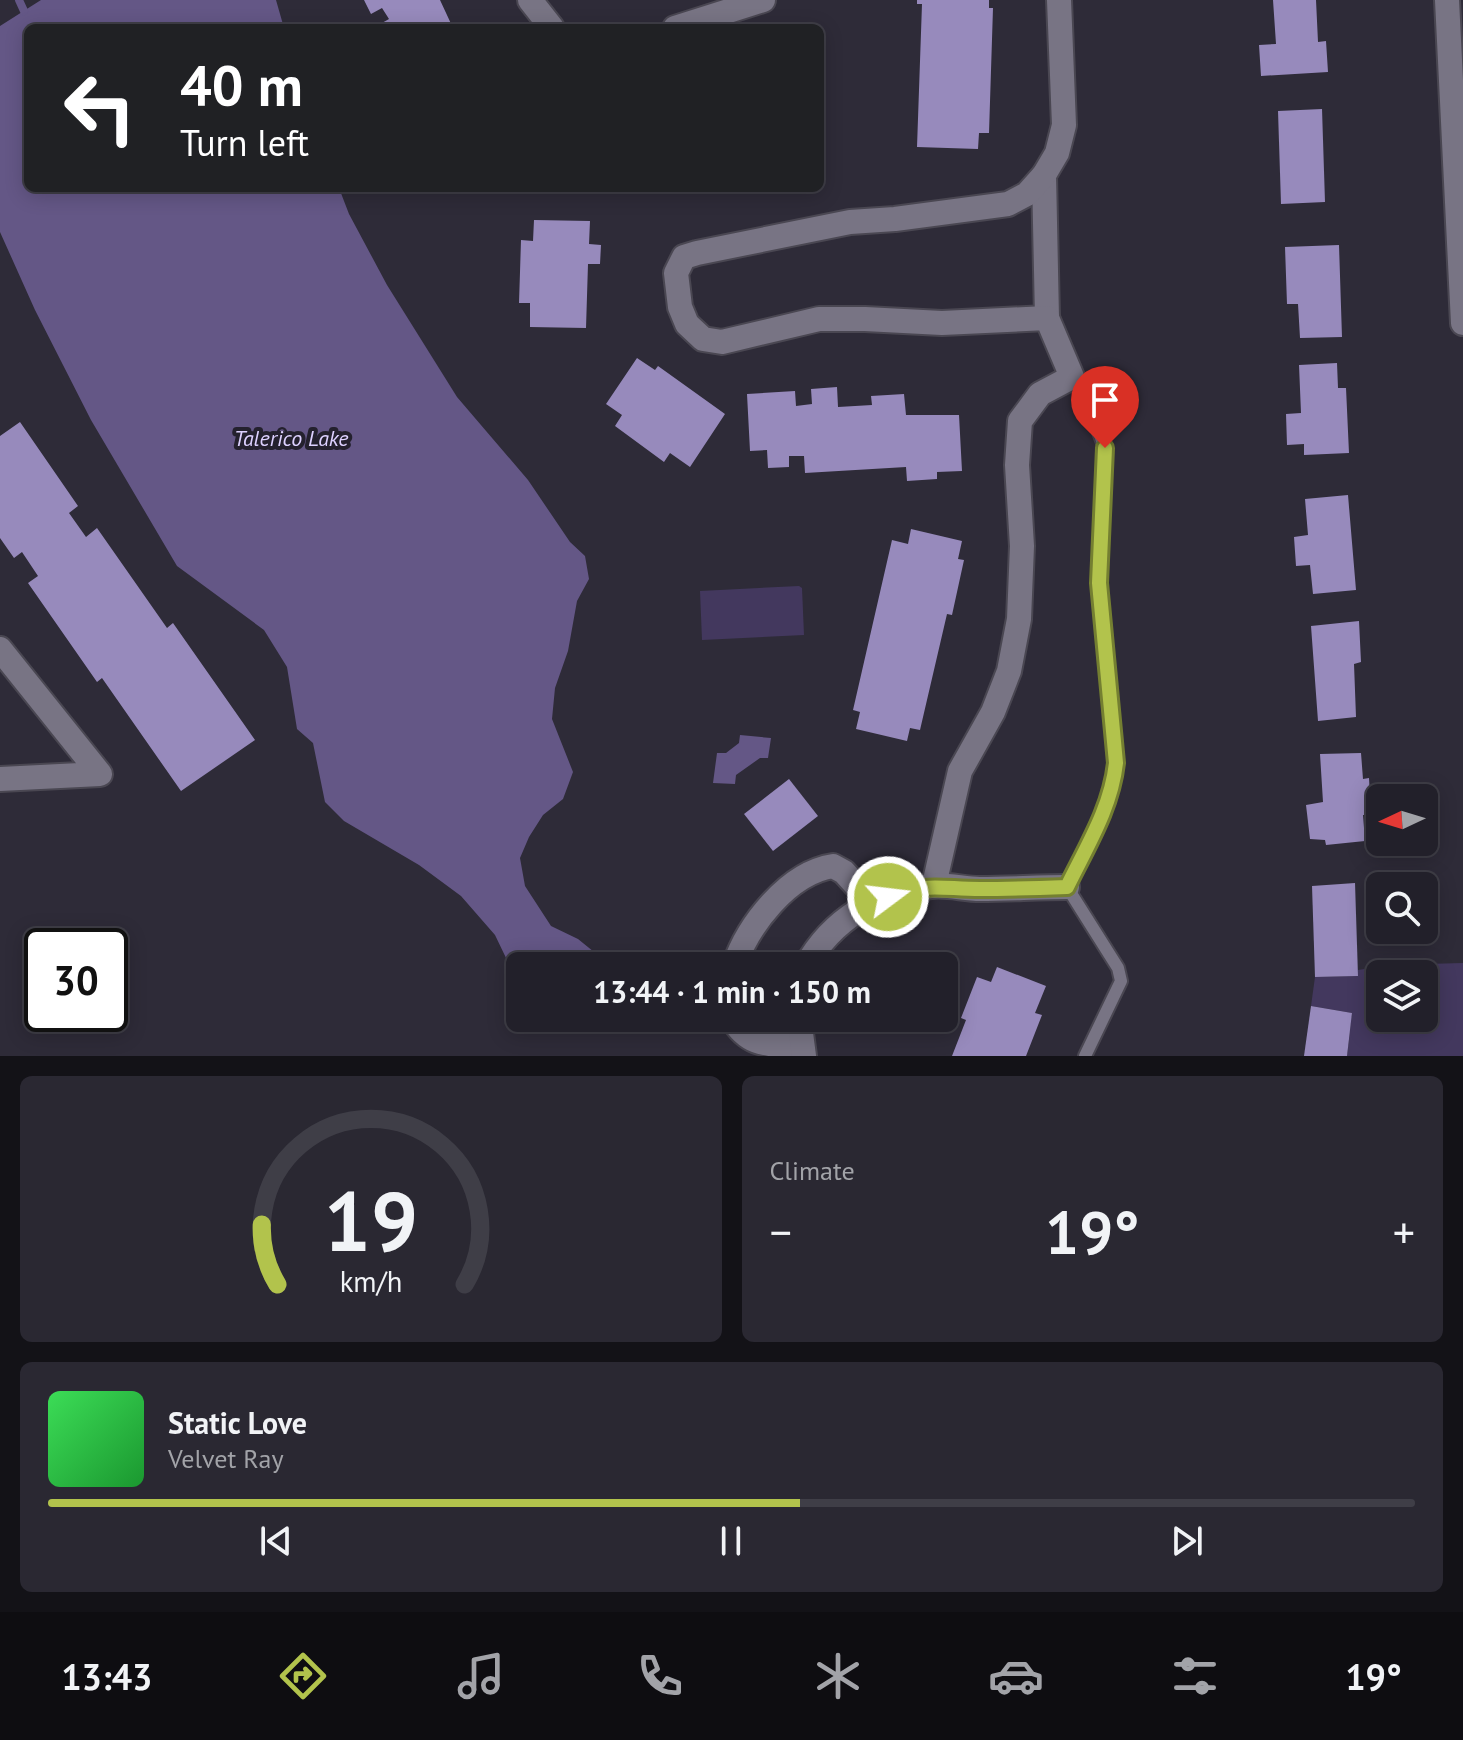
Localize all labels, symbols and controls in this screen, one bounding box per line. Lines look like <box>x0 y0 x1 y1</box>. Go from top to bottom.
text: 40 m <box>180 49 303 121</box>
icon: left <box>48 56 152 160</box>
text: Turn left <box>180 119 309 166</box>
pin <box>1071 366 1139 448</box>
icon: arrive <box>1083 378 1127 422</box>
water label: Talerico Lake <box>234 424 349 452</box>
north arrow <box>1366 784 1438 856</box>
map controls <box>1366 784 1438 1032</box>
position arrow <box>846 855 930 939</box>
button: search <box>1366 872 1438 944</box>
speed limit sign: 30 <box>24 928 128 1032</box>
button: layers <box>1366 960 1438 1032</box>
text: 13:44 · 1 min · 150 m <box>593 972 871 1011</box>
text: Climate <box>770 1154 855 1187</box>
text: 19 <box>324 1166 418 1274</box>
text: 19° <box>1045 1193 1139 1271</box>
text: − <box>770 1203 792 1260</box>
text: + <box>1393 1203 1415 1260</box>
text: km/h <box>339 1263 402 1300</box>
text: Static Love <box>168 1403 307 1442</box>
text: Velvet Ray <box>168 1442 284 1475</box>
icon: previous <box>254 1519 298 1563</box>
icon: pause <box>709 1519 753 1563</box>
icon: next <box>1165 1519 1209 1563</box>
icon: directions <box>275 1648 331 1704</box>
icon: music <box>453 1648 509 1704</box>
icon: phone <box>632 1648 688 1704</box>
icon: climate <box>810 1648 866 1704</box>
icon: car <box>988 1648 1044 1704</box>
icon: filters <box>1167 1648 1223 1704</box>
text: 13:43 <box>61 1653 153 1700</box>
text: 19° <box>1345 1653 1402 1700</box>

